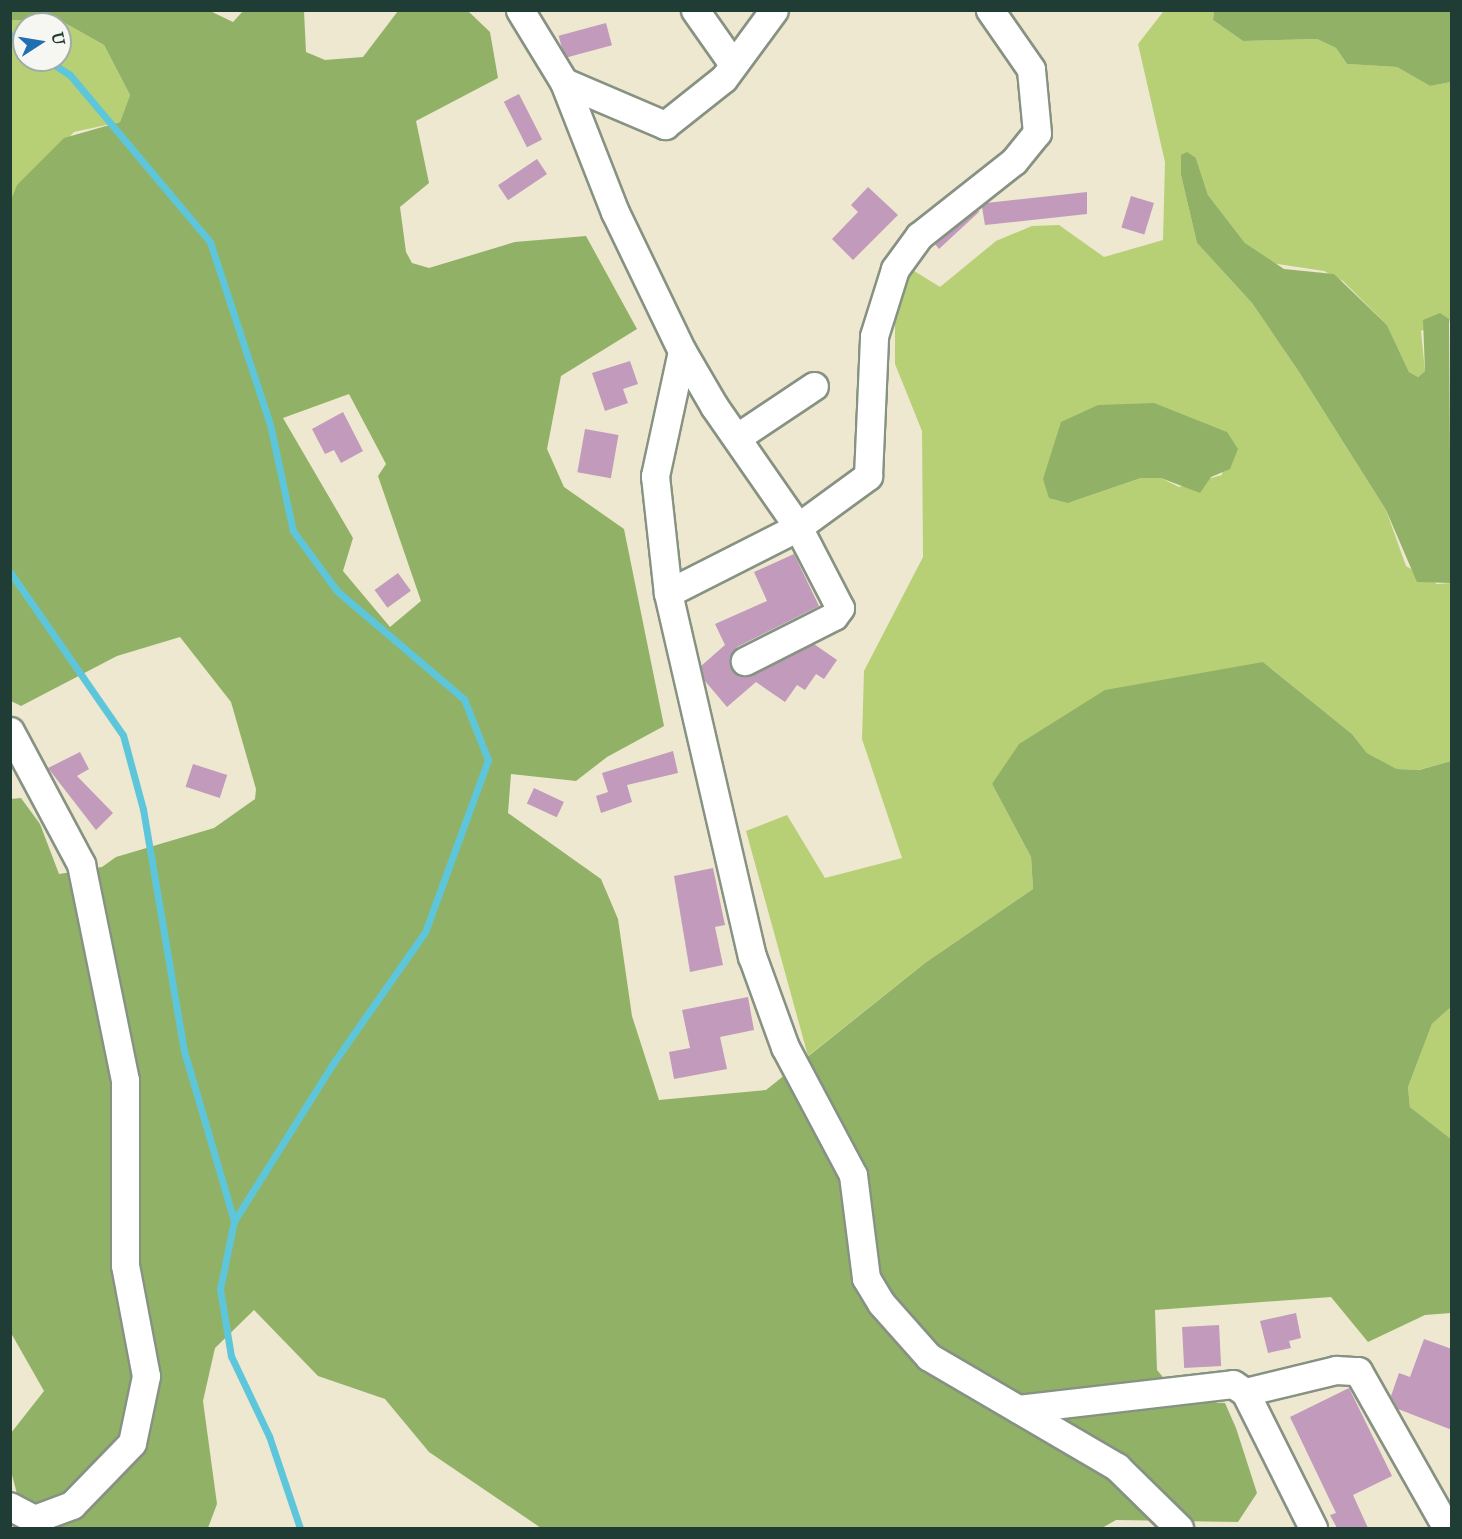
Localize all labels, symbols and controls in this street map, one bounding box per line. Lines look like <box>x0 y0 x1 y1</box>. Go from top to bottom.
north arrow <box>12 12 72 72</box>
text: U <box>48 30 69 47</box>

